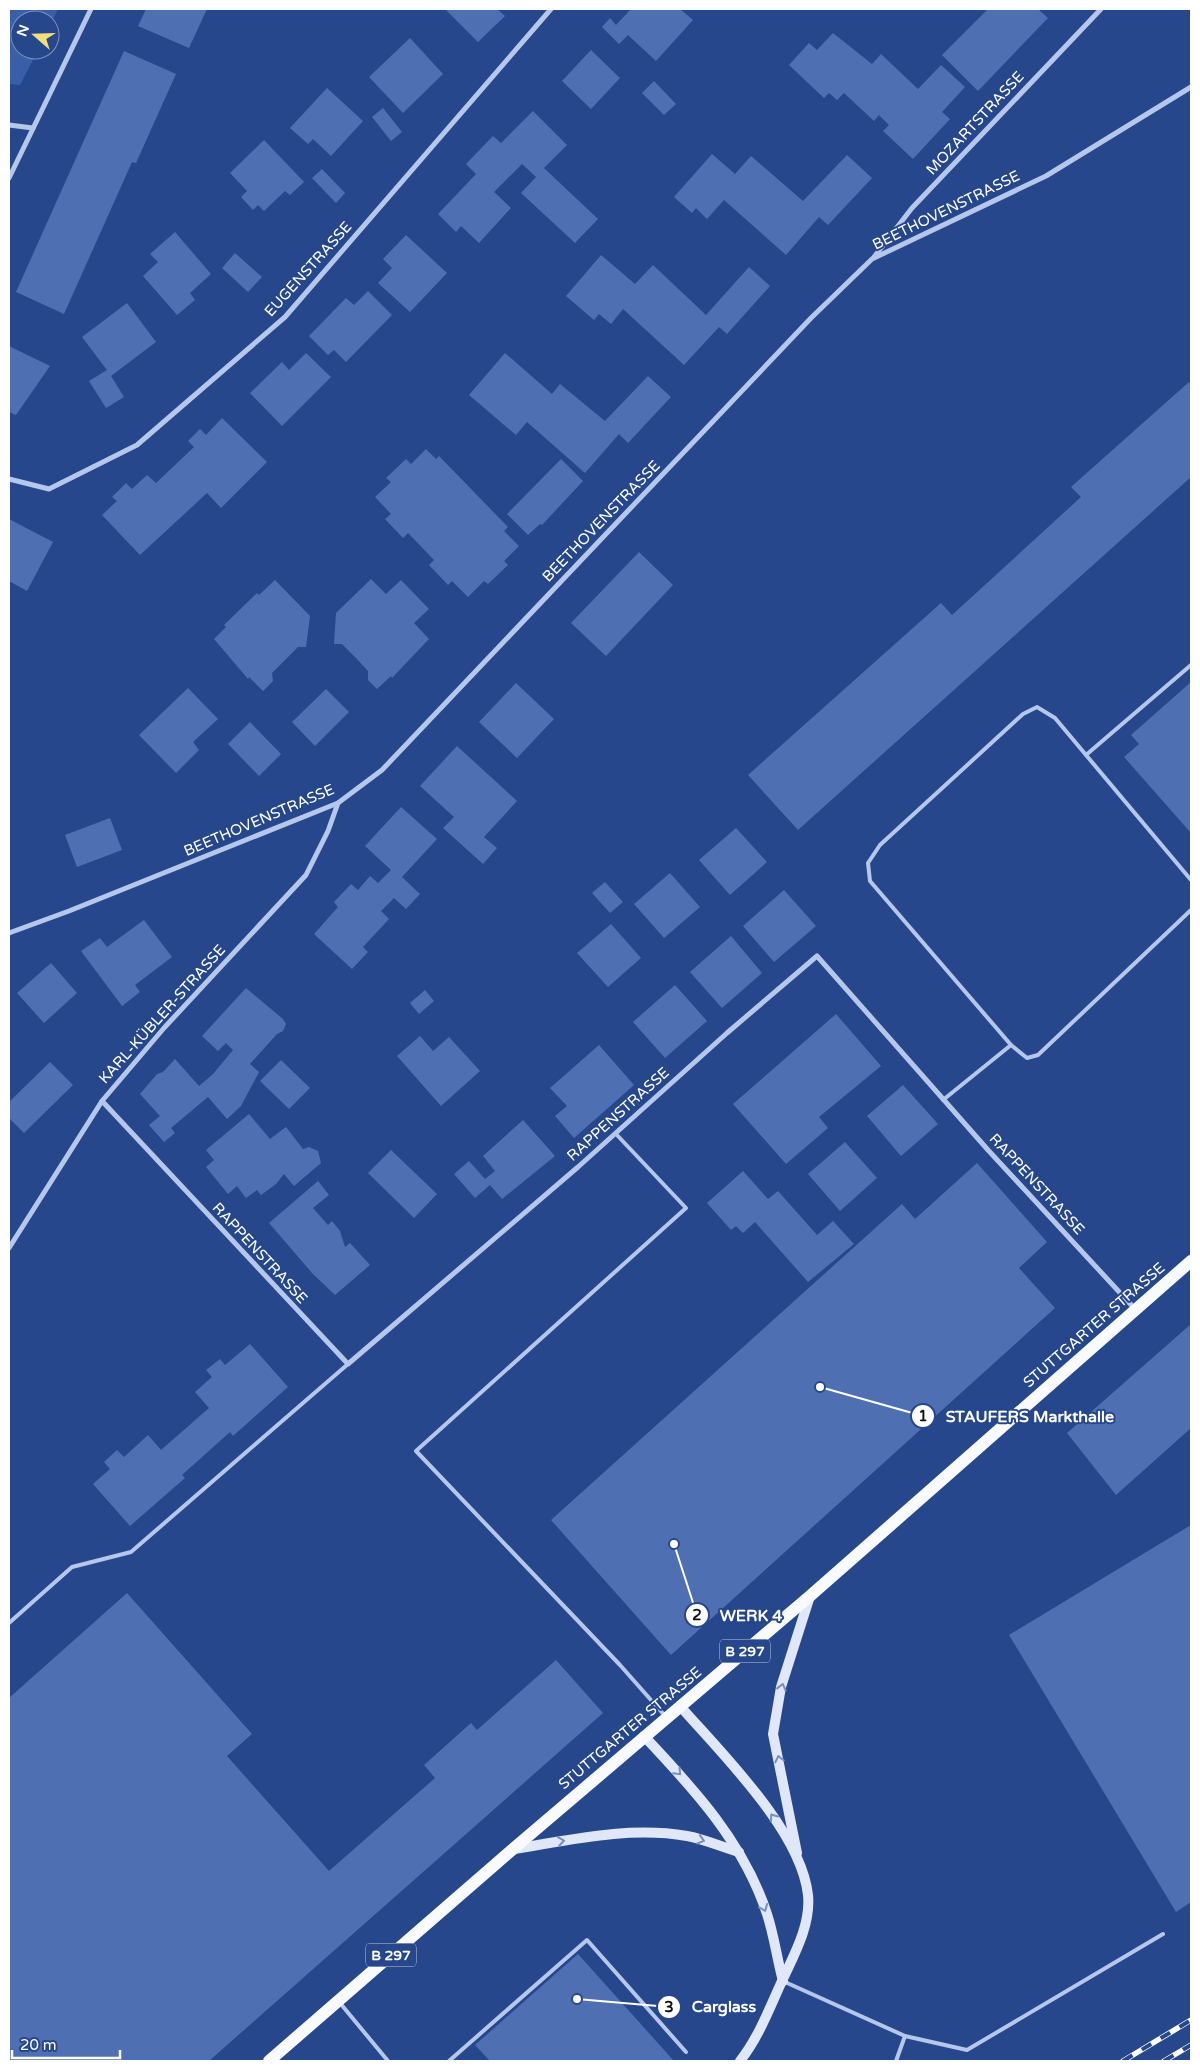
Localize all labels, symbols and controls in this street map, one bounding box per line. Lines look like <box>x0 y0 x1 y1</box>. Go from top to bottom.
north arrow <box>10 10 60 60</box>
text: N <box>13 23 33 39</box>
street label: MOZARTSTRASSE <box>922 67 1028 179</box>
street label: BEETHOVENSTRASSE <box>869 166 1023 254</box>
street label: EUGENSTRASSE <box>261 218 355 320</box>
street label: BEETHOVENSTRASSE <box>538 457 664 585</box>
street label: BEETHOVENSTRASSE <box>181 780 337 860</box>
street label: KARL-KÜBLER-STRASSE <box>95 941 229 1087</box>
street label: RAPPENSTRASSE <box>563 1063 673 1165</box>
street label: RAPPENSTRASSE <box>986 1130 1088 1238</box>
street label: RAPPENSTRASSE <box>209 1199 311 1307</box>
street label: STUTTGARTER STRASSE <box>1020 1259 1168 1391</box>
callout: STAUFERS Markthalle <box>910 1401 1124 1432</box>
text: 1 <box>918 1407 928 1425</box>
text: STAUFERS Markthalle <box>946 1407 1114 1427</box>
callout: WERK 4 <box>684 1599 792 1630</box>
text: 2 <box>692 1606 702 1624</box>
text: WERK 4 <box>720 1606 782 1626</box>
road number: B 297 <box>720 1640 770 1662</box>
street label: STUTTGARTER STRASSE <box>555 1663 705 1793</box>
one-way arrow <box>776 1682 787 1691</box>
one-way arrow <box>774 1755 784 1764</box>
one-way arrow <box>672 1766 681 1775</box>
one-way arrow <box>770 1813 779 1823</box>
one-way arrow <box>696 1834 704 1844</box>
one-way arrow <box>557 1836 565 1847</box>
one-way arrow <box>758 1903 768 1912</box>
road number: B 297 <box>366 1944 416 1966</box>
callout: Carglass <box>657 1991 766 2022</box>
text: Carglass <box>692 1997 757 2017</box>
text: 3 <box>664 1998 674 2016</box>
scale bar <box>12 2028 120 2060</box>
text: 20 m <box>20 2036 57 2054</box>

